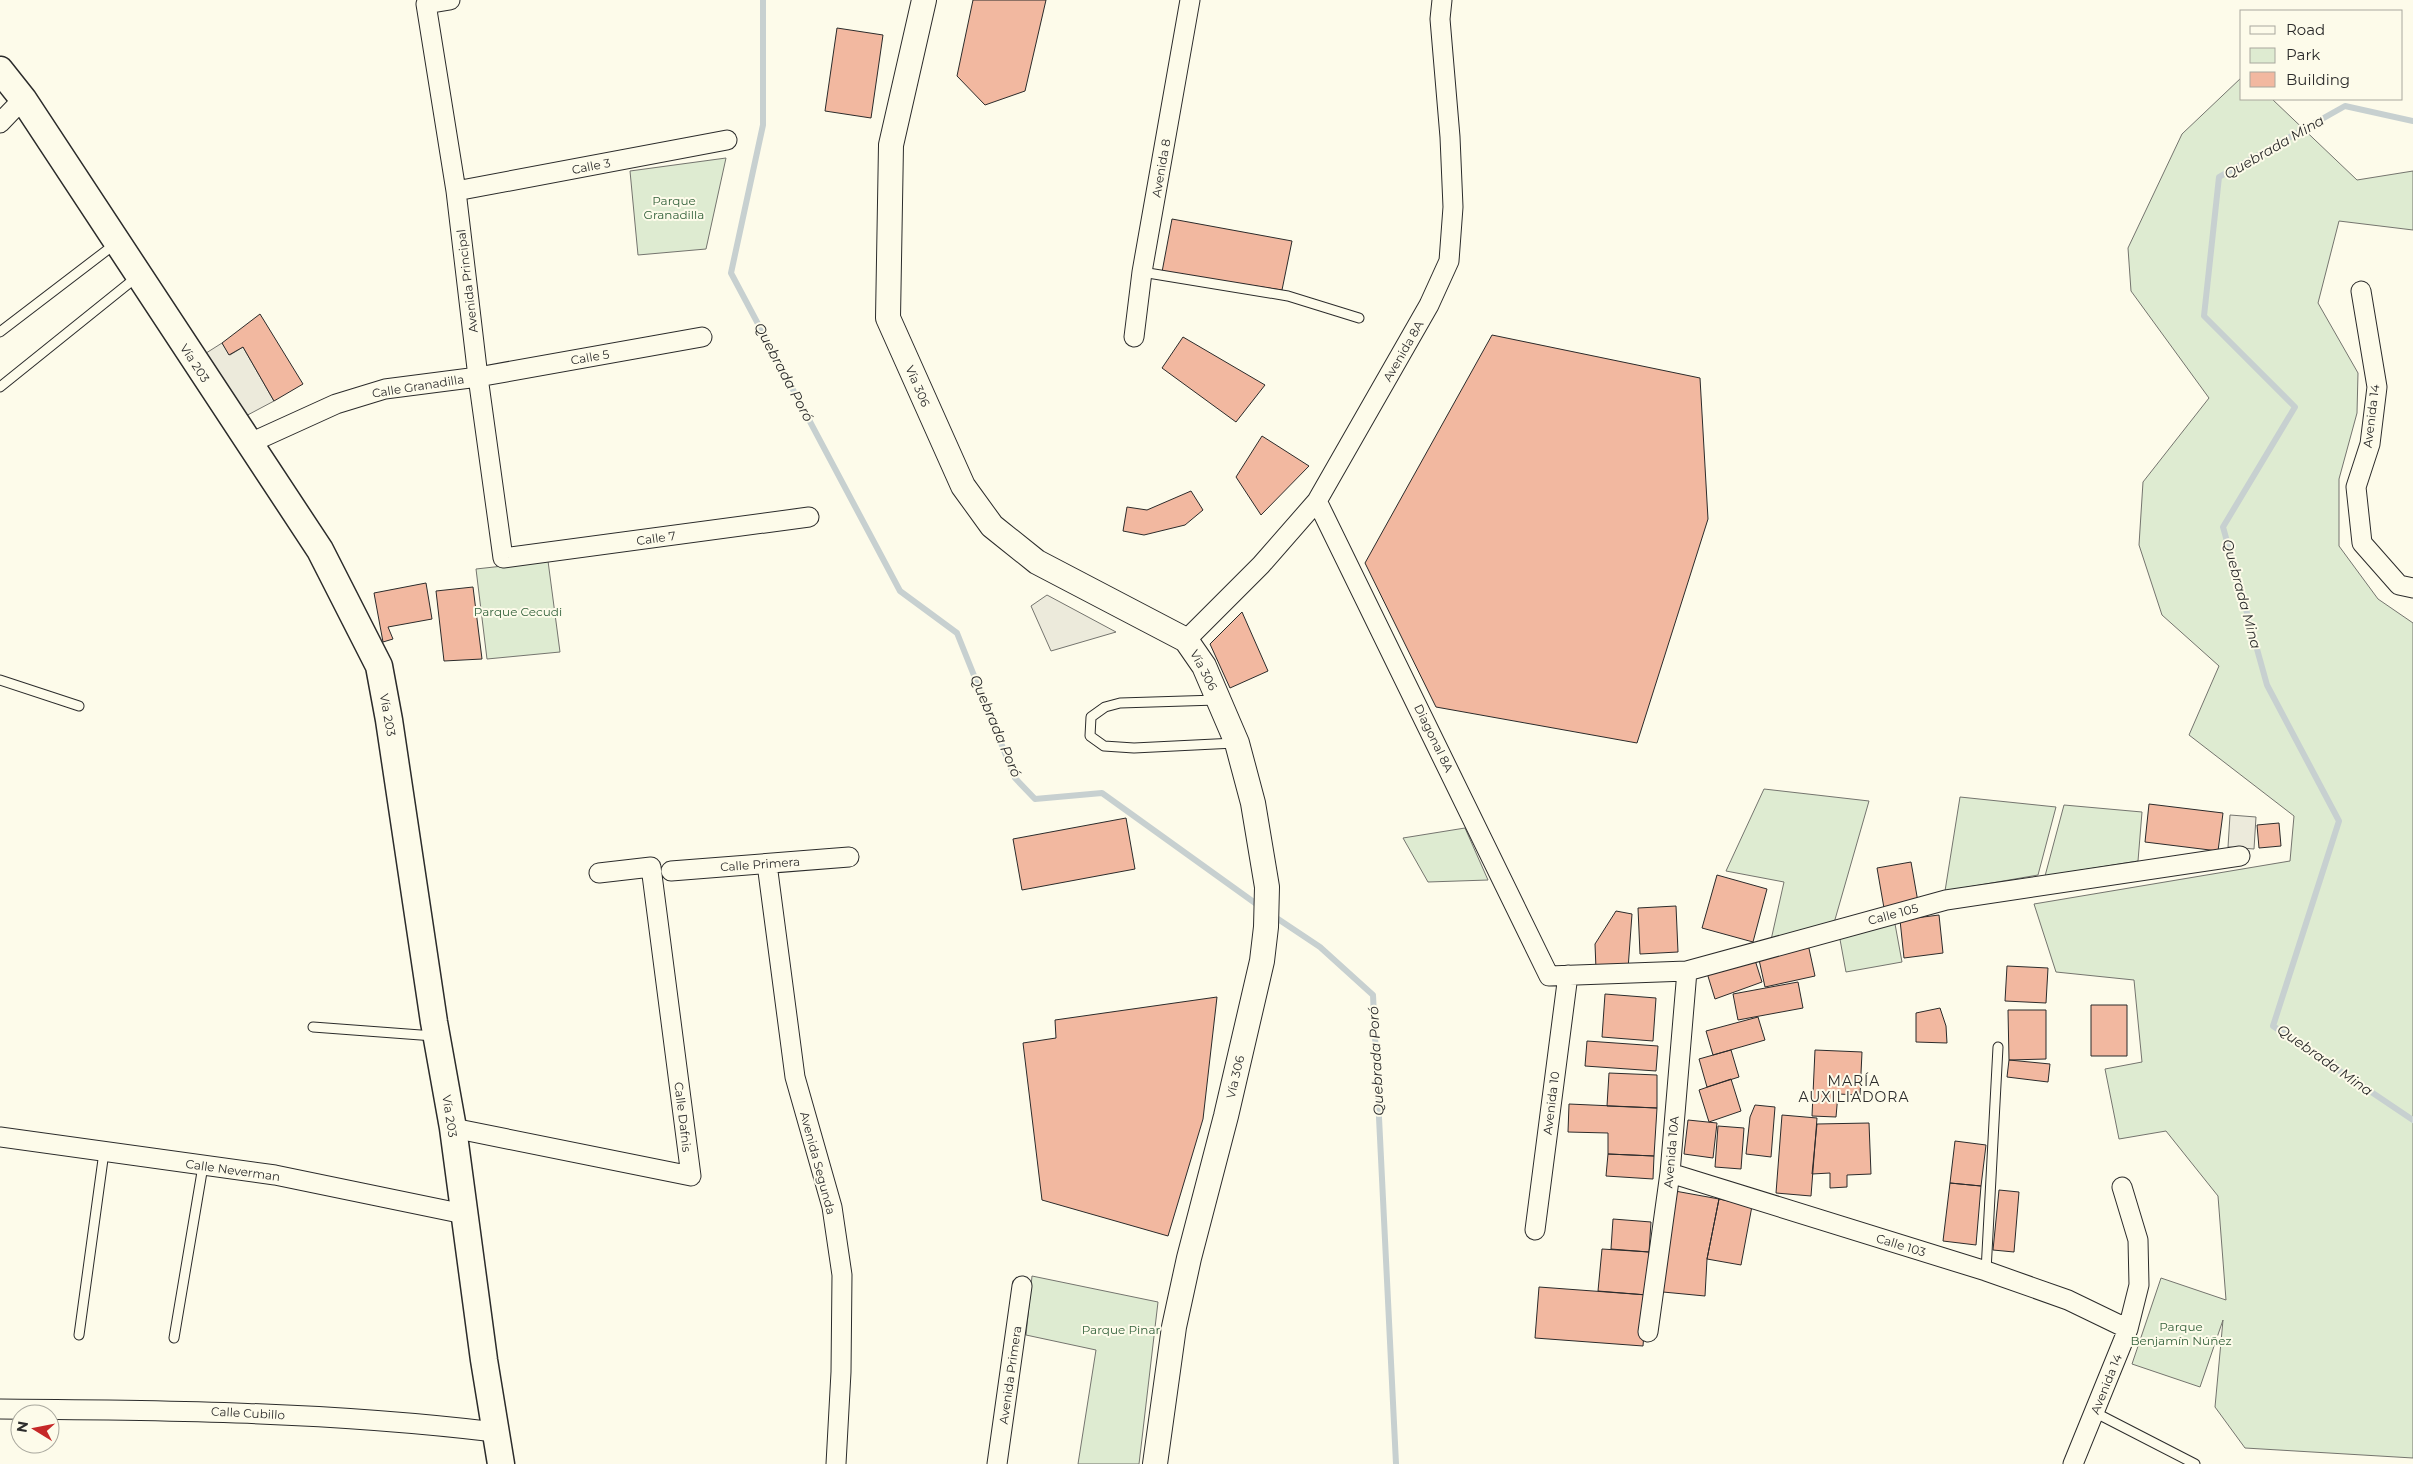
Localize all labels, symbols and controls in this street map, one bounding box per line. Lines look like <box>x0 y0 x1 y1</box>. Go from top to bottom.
legend <box>2240 10 2403 100</box>
text: Road <box>2286 20 2325 39</box>
text: Park <box>2286 45 2320 64</box>
text: Building <box>2286 70 2350 89</box>
water label: Quebrada Mina <box>2221 111 2327 183</box>
street label: Avenida 8 <box>1148 137 1174 198</box>
street label: Calle 3 <box>570 155 612 177</box>
park label: Parque Granadilla <box>644 193 704 222</box>
street label: Avenida Principal <box>453 228 481 334</box>
street label: Avenida 8A <box>1380 318 1427 384</box>
water label: Quebrada Poró <box>750 319 818 425</box>
street label: Vía 203 <box>177 341 213 385</box>
street label: Calle 5 <box>569 346 611 368</box>
street label: Vía 306 <box>903 363 933 409</box>
street label: Calle Granadilla <box>371 371 465 401</box>
street label: Avenida 14 <box>2360 383 2382 449</box>
street label: Calle 7 <box>635 528 677 548</box>
water label: Quebrada Mina <box>2219 537 2265 651</box>
park label: Parque Cecudi <box>474 604 562 619</box>
street label: Vía 306 <box>1187 647 1221 693</box>
water label: Quebrada Poró <box>966 672 1026 780</box>
street label: Vía 203 <box>377 693 399 738</box>
street label: Diagonal 8A <box>1411 702 1457 775</box>
street label: Calle Primera <box>720 854 800 874</box>
street label: Calle 105 <box>1866 900 1920 928</box>
water label: Quebrada Poró <box>1364 1006 1388 1116</box>
water label: Quebrada Mina <box>2274 1020 2376 1100</box>
street label: Vía 306 <box>1223 1054 1247 1100</box>
street label: Avenida 10 <box>1540 1070 1562 1136</box>
district label: MARÍA AUXILIADORA <box>1799 1072 1909 1106</box>
street label: Calle Dafnis <box>671 1081 695 1153</box>
street label: Vía 203 <box>439 1094 461 1139</box>
street label: Avenida Segunda <box>797 1110 839 1216</box>
street label: Avenida 10A <box>1660 1115 1682 1189</box>
street label: Calle Neverman <box>185 1156 281 1184</box>
street label: Calle 103 <box>1874 1230 1928 1260</box>
park label: Parque Benjamín Núñez <box>2130 1319 2232 1348</box>
park label: Parque Pinar <box>1082 1322 1160 1337</box>
street label: Avenida Primera <box>996 1325 1024 1425</box>
street label: Avenida 14 <box>2087 1352 2125 1416</box>
north arrow <box>10 1404 60 1454</box>
street label: Calle Cubillo <box>211 1404 285 1422</box>
text: N <box>12 1420 32 1434</box>

